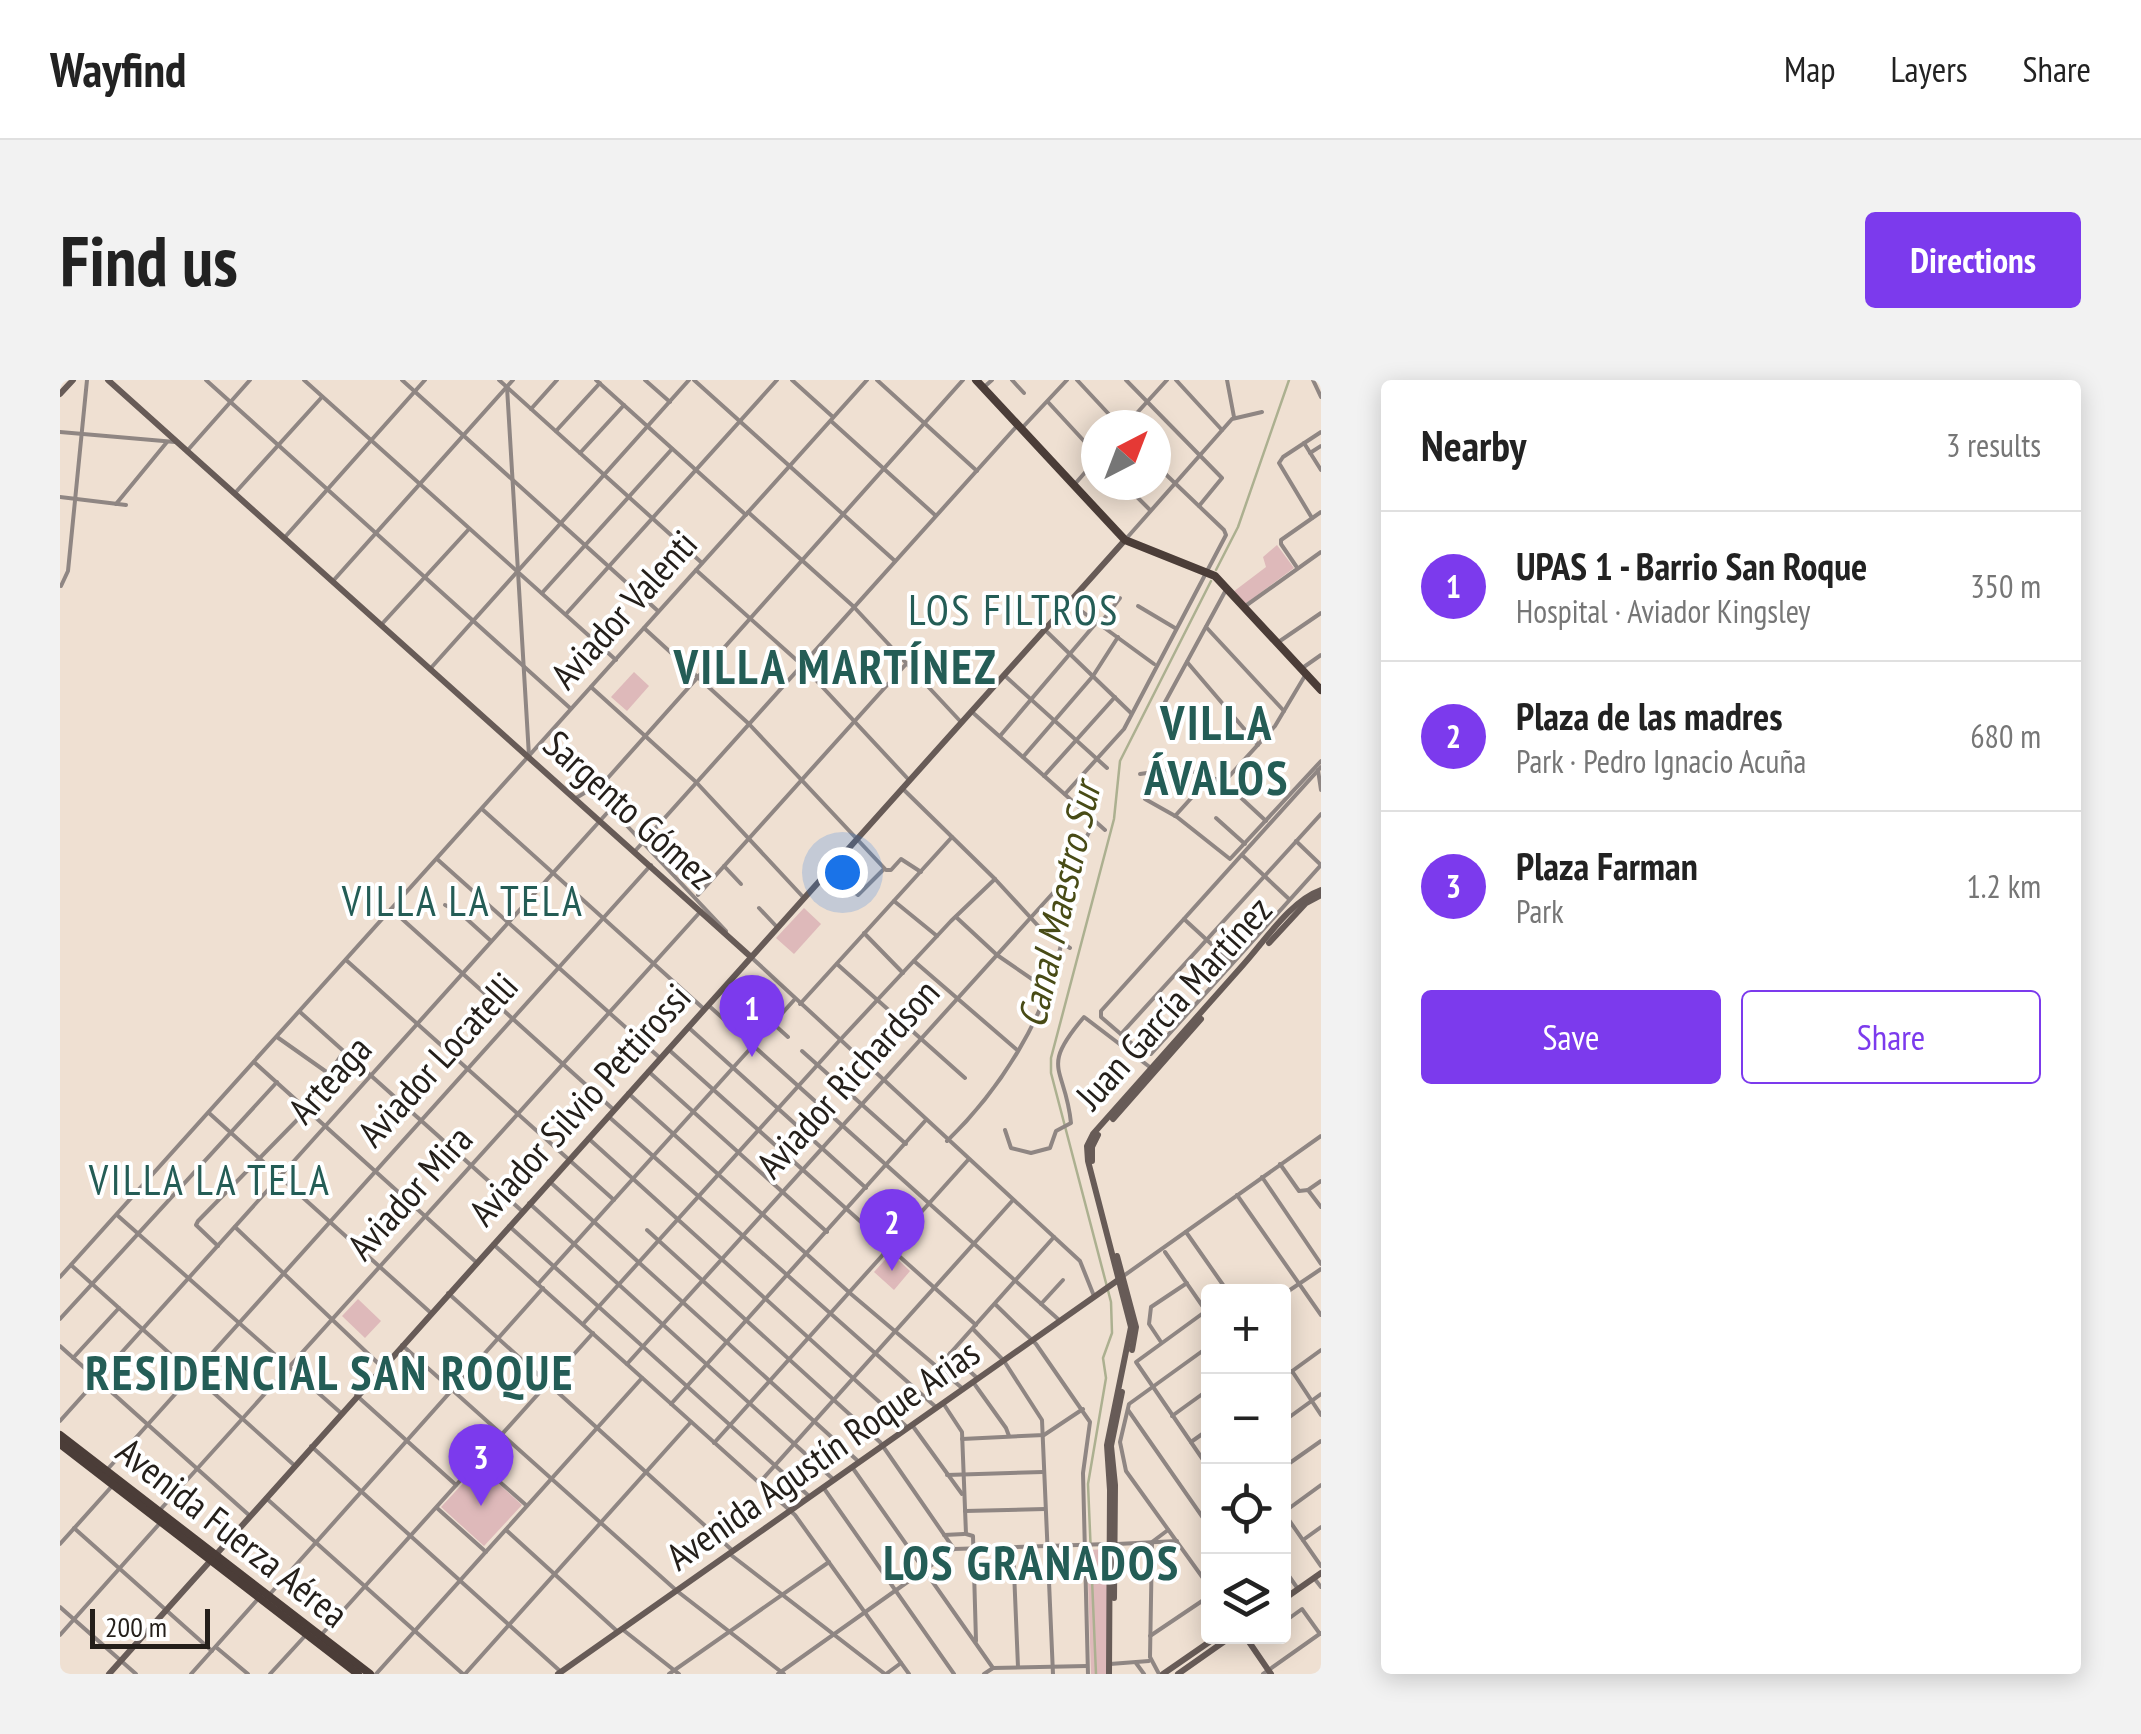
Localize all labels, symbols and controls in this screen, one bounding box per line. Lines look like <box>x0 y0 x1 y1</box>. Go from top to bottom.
text: Wayfind <box>50 38 186 100</box>
text: Map <box>1784 46 1835 92</box>
text: Layers <box>1890 46 1968 92</box>
text: Share <box>2023 46 2091 92</box>
button: Directions <box>1865 212 2081 308</box>
text: Find us <box>60 215 238 305</box>
north arrow <box>1081 410 1171 500</box>
text: Nearby <box>1421 418 1526 473</box>
text: 3 results <box>1946 424 2041 466</box>
street label: Aviador Valenti <box>539 520 707 698</box>
text: UPAS 1 - Barrio San Roque <box>1516 541 1867 590</box>
text: 1 <box>1446 565 1461 607</box>
text: 350 m <box>1970 565 2041 607</box>
district label: LOS FILTROS <box>908 582 1120 637</box>
text: Hospital · Aviador Kingsley <box>1516 590 1810 632</box>
district label: VILLA MARTÍNEZ <box>673 635 998 697</box>
district label: VILLA ÁVALOS <box>1143 691 1290 808</box>
text: Plaza de las madres <box>1516 691 1783 740</box>
text: 2 <box>1446 715 1461 757</box>
text: 680 m <box>1970 715 2041 757</box>
street label: Sargento Gómez <box>534 719 726 899</box>
text: Park · Pedro Ignacio Acuña <box>1516 740 1806 782</box>
water label: Canal Maestro Sur <box>1005 772 1113 1032</box>
text: Plaza Farman <box>1516 841 1698 890</box>
your location <box>817 847 868 898</box>
text: 3 <box>1446 865 1461 907</box>
text: 1.2 km <box>1966 865 2041 907</box>
district label: VILLA LA TELA <box>341 873 584 928</box>
street label: Juan García Martínez <box>1064 885 1281 1119</box>
text: Park <box>1516 890 1564 932</box>
street label: Aviador Locatelli <box>346 962 528 1156</box>
street label: Aviador Richardson <box>745 968 949 1188</box>
street label: Aviador Silvio Pettirossi <box>457 973 700 1235</box>
pin: 1 <box>720 974 784 1057</box>
button: Save <box>1421 990 1721 1084</box>
button: Share <box>1741 990 2041 1084</box>
street label: Arteaga <box>277 1025 381 1133</box>
street label: Aviador Mira <box>336 1115 482 1269</box>
district label: VILLA LA TELA <box>88 1152 331 1207</box>
pin: 2 <box>860 1188 924 1271</box>
map controls <box>1201 1284 1291 1644</box>
button: + <box>1201 1284 1291 1374</box>
street label: Avenida Agustín Roque Arias <box>656 1327 988 1580</box>
district label: RESIDENCIAL SAN ROQUE <box>85 1341 575 1403</box>
button: − <box>1201 1374 1291 1464</box>
pin: 3 <box>448 1424 514 1506</box>
street label: Avenida Fuerza Aérea <box>107 1426 359 1638</box>
button: locate <box>1201 1464 1291 1554</box>
district label: LOS GRANADOS <box>883 1531 1181 1593</box>
button: layers <box>1201 1554 1291 1644</box>
scale bar <box>90 1604 210 1648</box>
text: 200 m <box>105 1608 167 1645</box>

